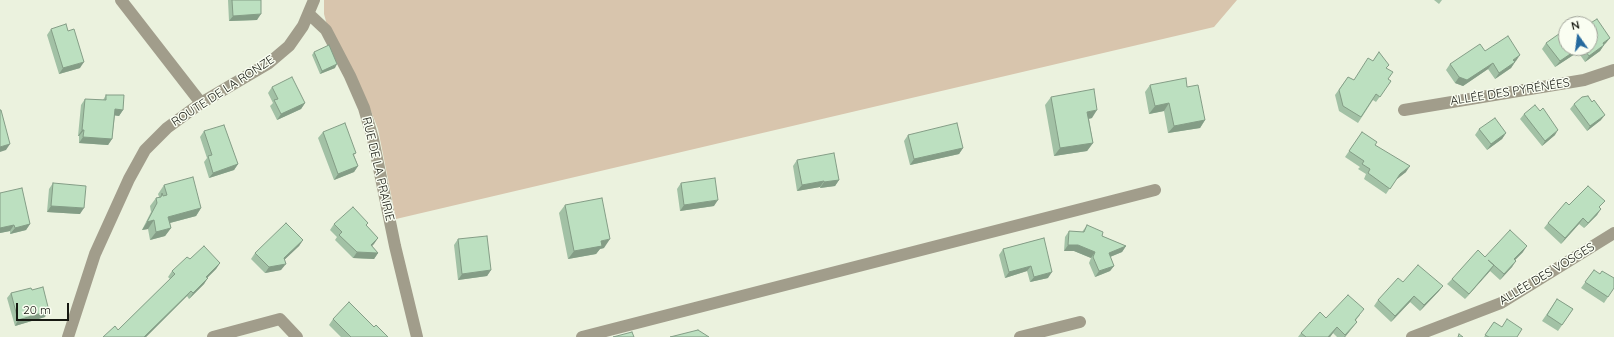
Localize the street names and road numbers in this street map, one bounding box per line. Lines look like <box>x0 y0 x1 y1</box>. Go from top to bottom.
street label: ROUTE DE LA RONZE <box>169 52 277 130</box>
street label: ALLÉE DES PYRÉNÉES <box>1449 75 1571 109</box>
street label: RUE DE LA PRAIRIE <box>359 115 397 223</box>
street label: ALLÉE DES VOSGES <box>1497 240 1597 308</box>

